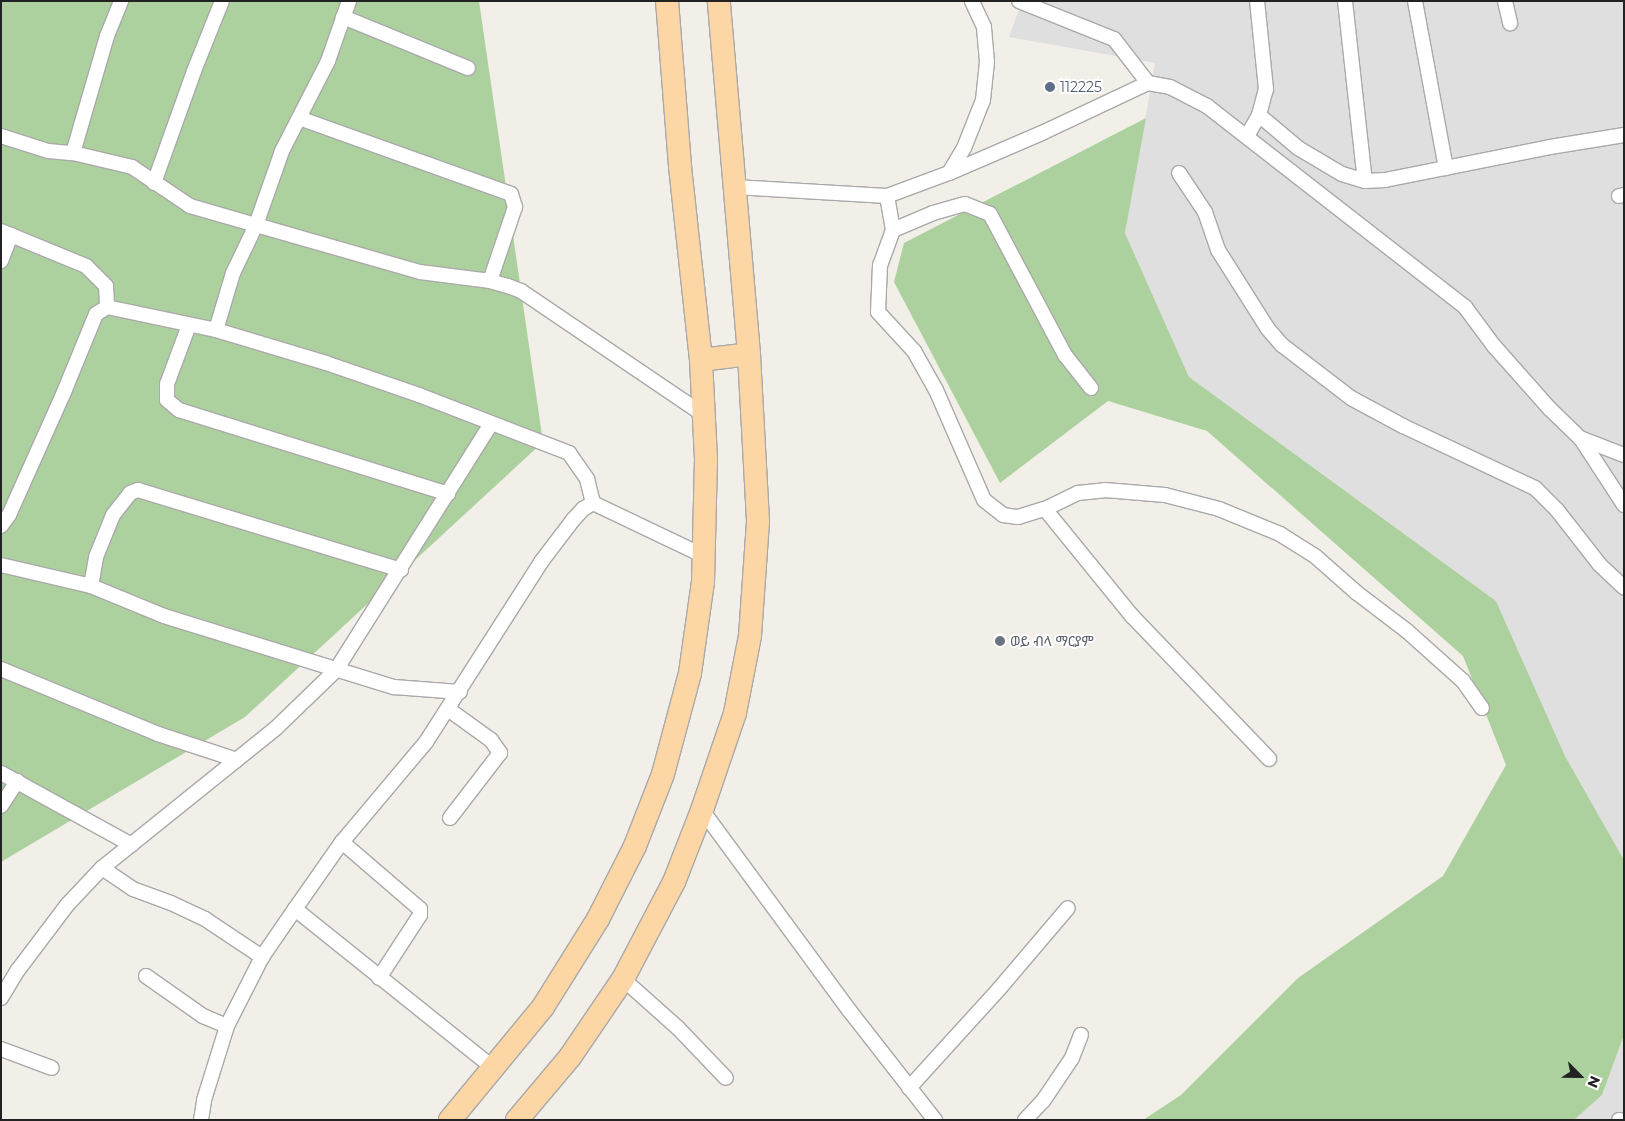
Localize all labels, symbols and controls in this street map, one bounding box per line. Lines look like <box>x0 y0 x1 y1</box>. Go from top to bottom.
place label: 112225 <box>1060 79 1102 95</box>
marker: 112225 <box>1044 81 1056 93</box>
place label: ወይ ብላ ማርያም <box>1010 633 1094 649</box>
marker: ወይ ብላ ማርያም <box>994 635 1006 647</box>
north arrow <box>1555 1051 1605 1101</box>
text: N <box>1583 1073 1604 1091</box>

